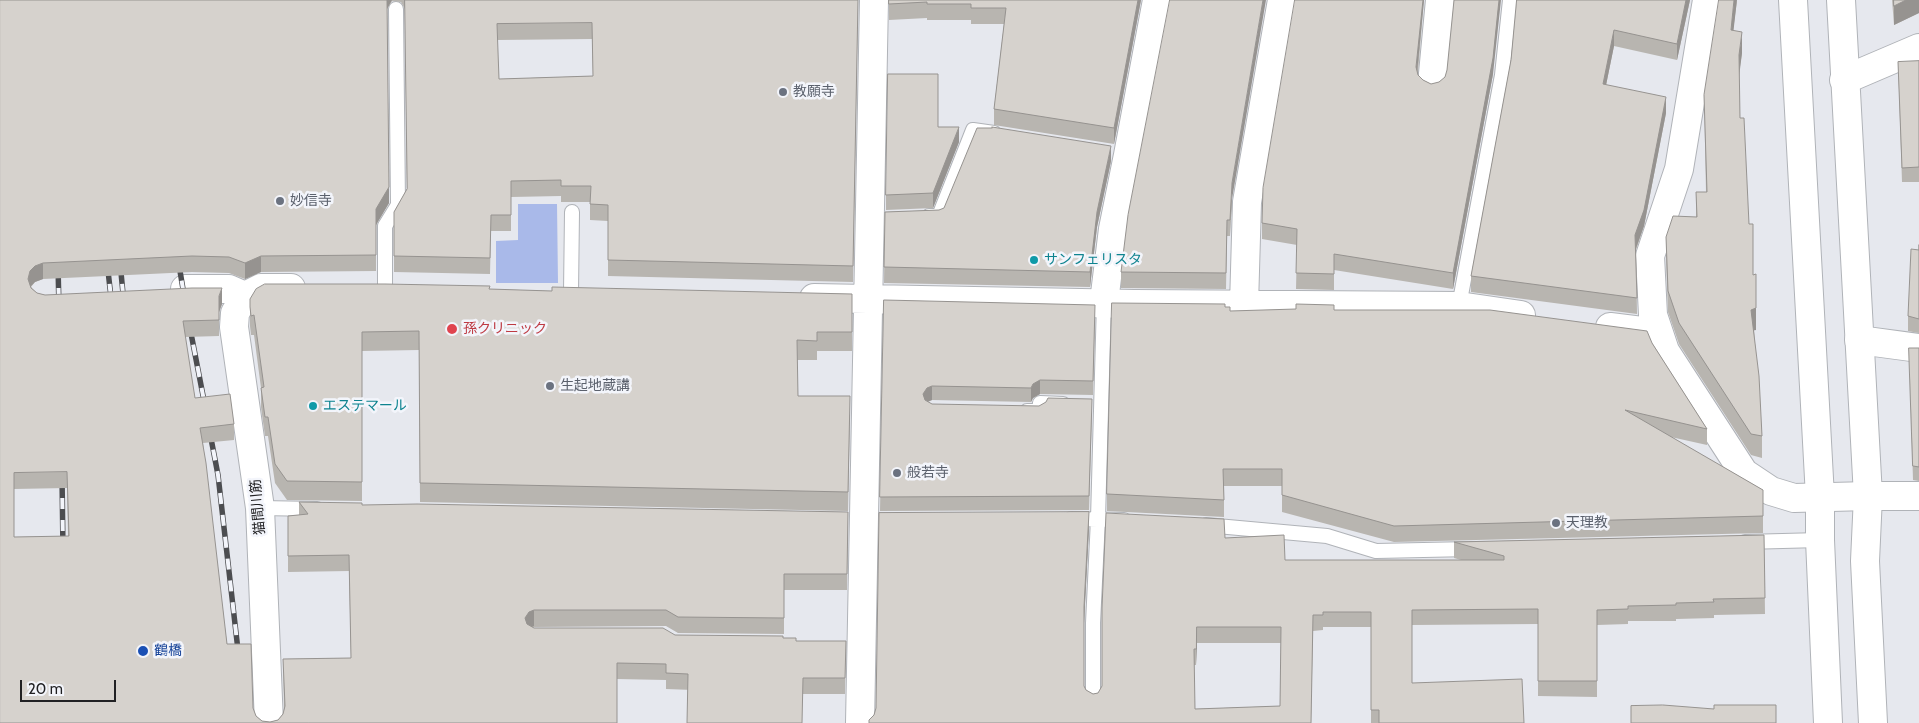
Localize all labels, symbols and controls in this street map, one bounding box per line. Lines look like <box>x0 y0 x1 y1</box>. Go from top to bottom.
place label: 教願寺 <box>793 84 835 100</box>
marker: 教願寺 <box>777 86 789 98</box>
place label: 妙信寺 <box>290 193 332 209</box>
marker: 妙信寺 <box>274 195 286 207</box>
place label: サンフェリスタ <box>1044 252 1142 268</box>
marker: サンフェリスタ <box>1028 254 1040 266</box>
place label: 孫クリニック <box>463 321 547 337</box>
marker: 孫クリニック <box>445 322 459 336</box>
place label: 生起地蔵講 <box>560 378 630 394</box>
marker: 生起地蔵講 <box>544 380 556 392</box>
place label: エステマール <box>323 398 407 414</box>
marker: エステマール <box>307 400 319 412</box>
place label: 般若寺 <box>907 465 949 481</box>
marker: 般若寺 <box>891 467 903 479</box>
street label: 猫間川筋 <box>247 478 269 536</box>
place label: 天理教 <box>1566 515 1608 531</box>
marker: 天理教 <box>1550 517 1562 529</box>
place label: 鶴橋 <box>154 643 182 659</box>
marker: 鶴橋 <box>136 644 150 658</box>
scale bar <box>22 670 119 702</box>
text: 20 m <box>28 680 63 698</box>

